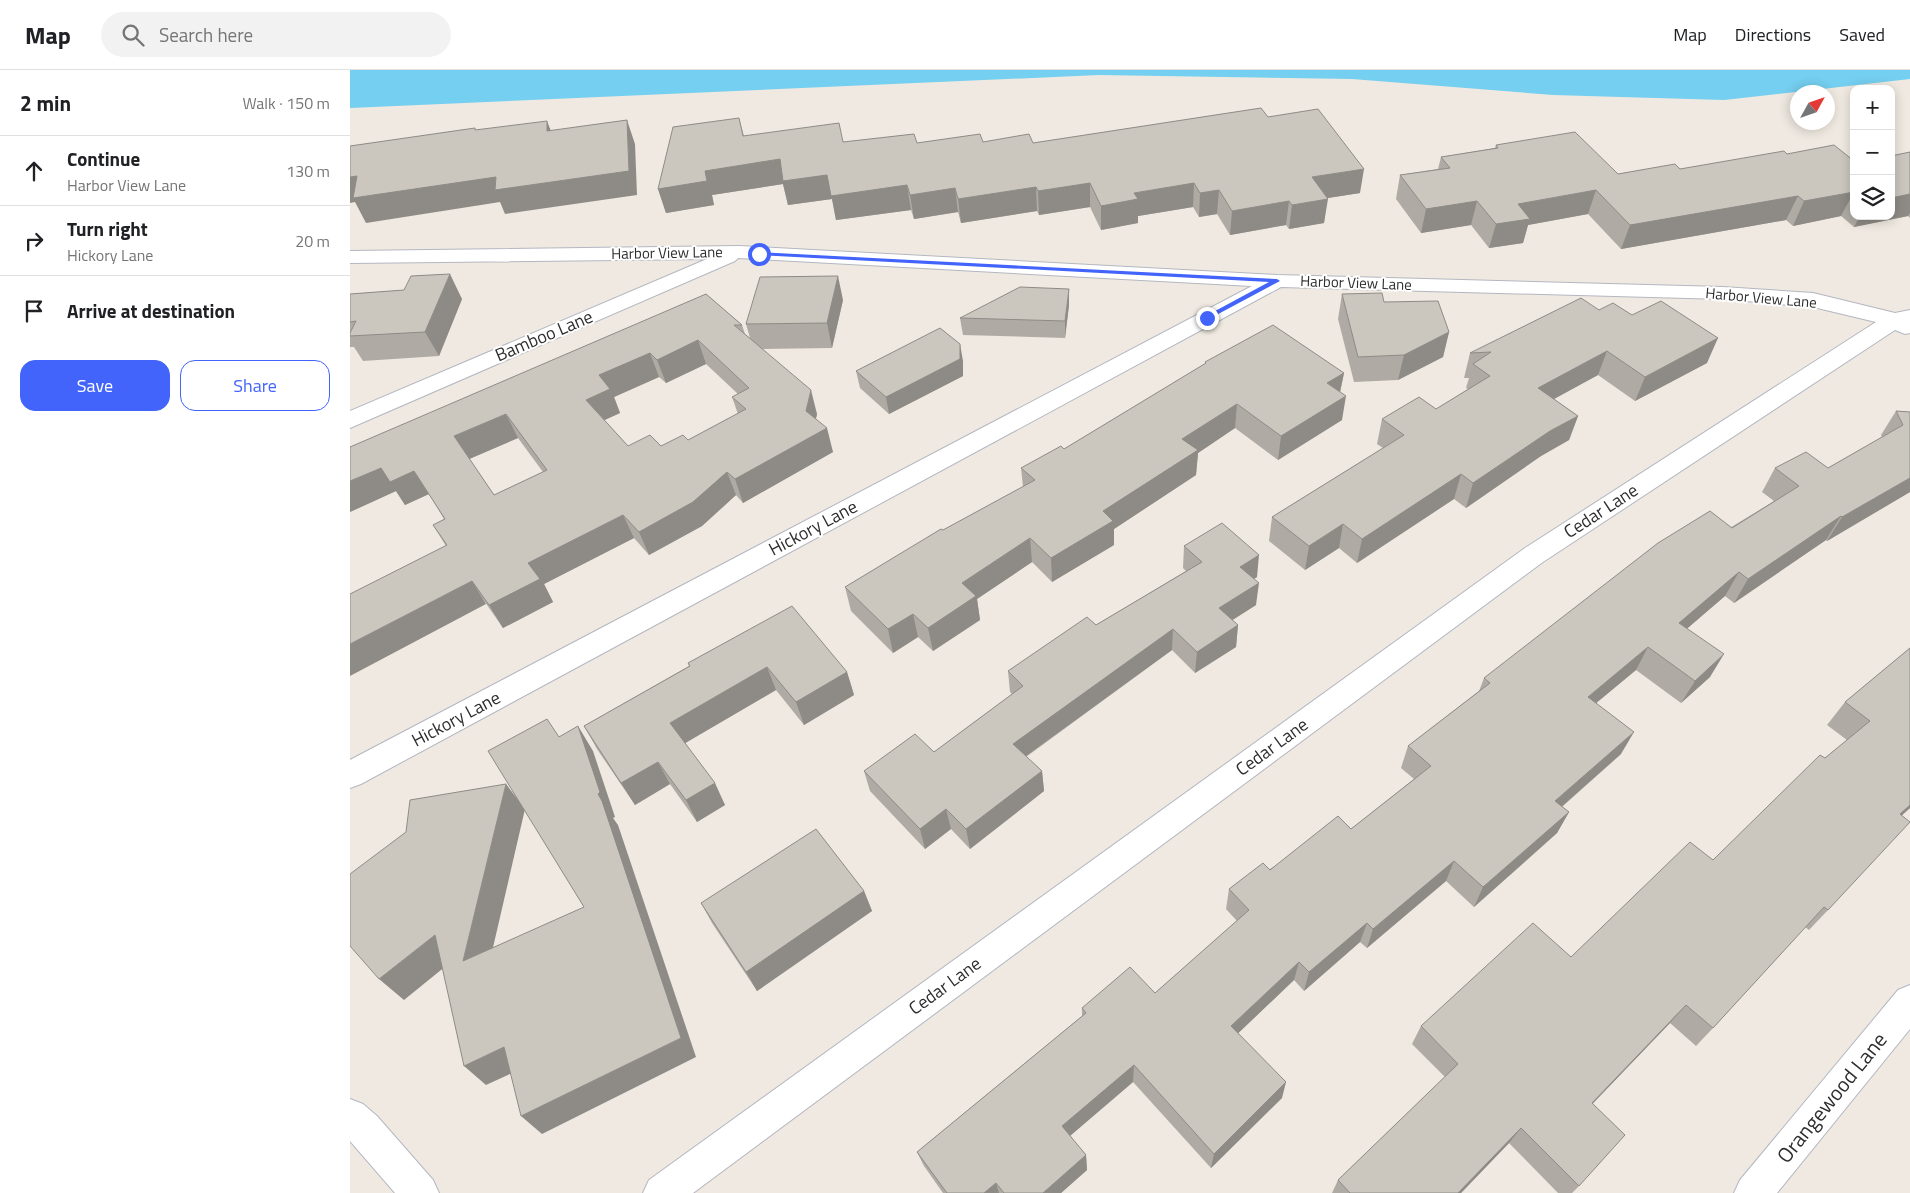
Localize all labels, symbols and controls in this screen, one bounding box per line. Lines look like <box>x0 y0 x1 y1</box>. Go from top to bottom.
search box <box>101 12 451 57</box>
text: Map <box>25 17 71 53</box>
text: Search here <box>159 20 253 49</box>
icon: search <box>119 21 147 49</box>
text: Map <box>1673 21 1707 48</box>
text: Directions <box>1735 21 1811 48</box>
text: Saved <box>1839 21 1885 48</box>
north arrow <box>1790 85 1835 130</box>
map controls <box>1850 85 1895 220</box>
button: + <box>1850 85 1895 130</box>
text: 2 min <box>20 87 71 119</box>
text: Walk · 150 m <box>242 91 330 115</box>
button: − <box>1850 130 1895 175</box>
text: Continue <box>67 144 140 173</box>
icon: ahead <box>20 157 48 185</box>
text: 130 m <box>286 159 330 183</box>
text: Harbor View Lane <box>67 173 186 197</box>
button: layers <box>1850 175 1895 220</box>
text: Turn right <box>67 214 148 243</box>
icon: right <box>20 227 48 255</box>
text: 20 m <box>295 229 330 253</box>
street label: Harbor View Lane <box>611 240 723 265</box>
text: Hickory Lane <box>67 243 153 267</box>
route start <box>748 243 771 266</box>
street label: Harbor View Lane <box>1300 269 1412 296</box>
street label: Harbor View Lane <box>1704 281 1818 314</box>
text: Arrive at destination <box>67 296 235 325</box>
icon: arrive <box>20 297 48 325</box>
street label: Bamboo Lane <box>491 303 597 368</box>
route end <box>1196 307 1219 330</box>
button: Save <box>20 360 170 411</box>
button: Share <box>180 360 330 411</box>
street label: Cedar Lane <box>1558 476 1643 545</box>
street label: Hickory Lane <box>764 493 862 562</box>
street label: Hickory Lane <box>407 684 505 753</box>
street label: Cedar Lane <box>1230 711 1314 782</box>
street label: Cedar Lane <box>903 950 987 1021</box>
street label: Orangewood Lane <box>1768 1025 1894 1170</box>

